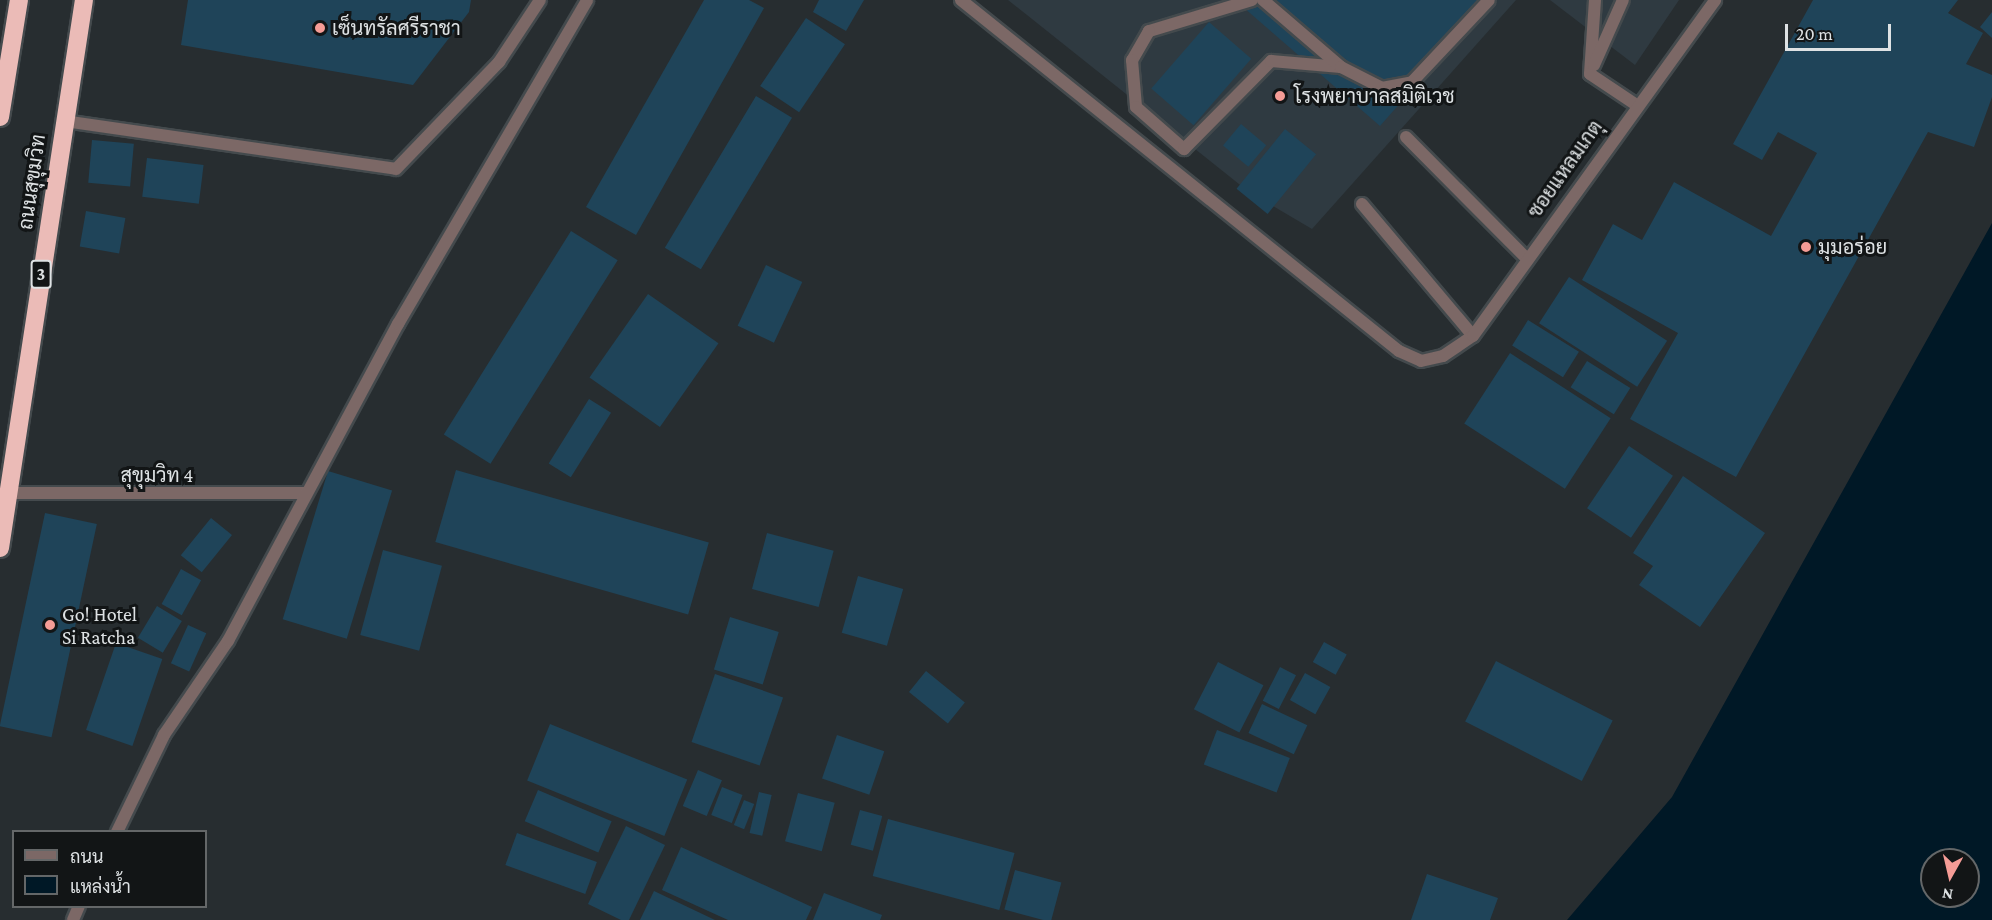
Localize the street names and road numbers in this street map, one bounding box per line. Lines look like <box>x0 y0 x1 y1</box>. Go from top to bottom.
street label: ซอยแหลมเกตุ <box>1523 116 1607 222</box>
street label: ถนนสุขุมวิท <box>13 133 51 231</box>
road number: 3 <box>30 259 51 289</box>
street label: สุขุมวิท 4 <box>120 463 194 487</box>

